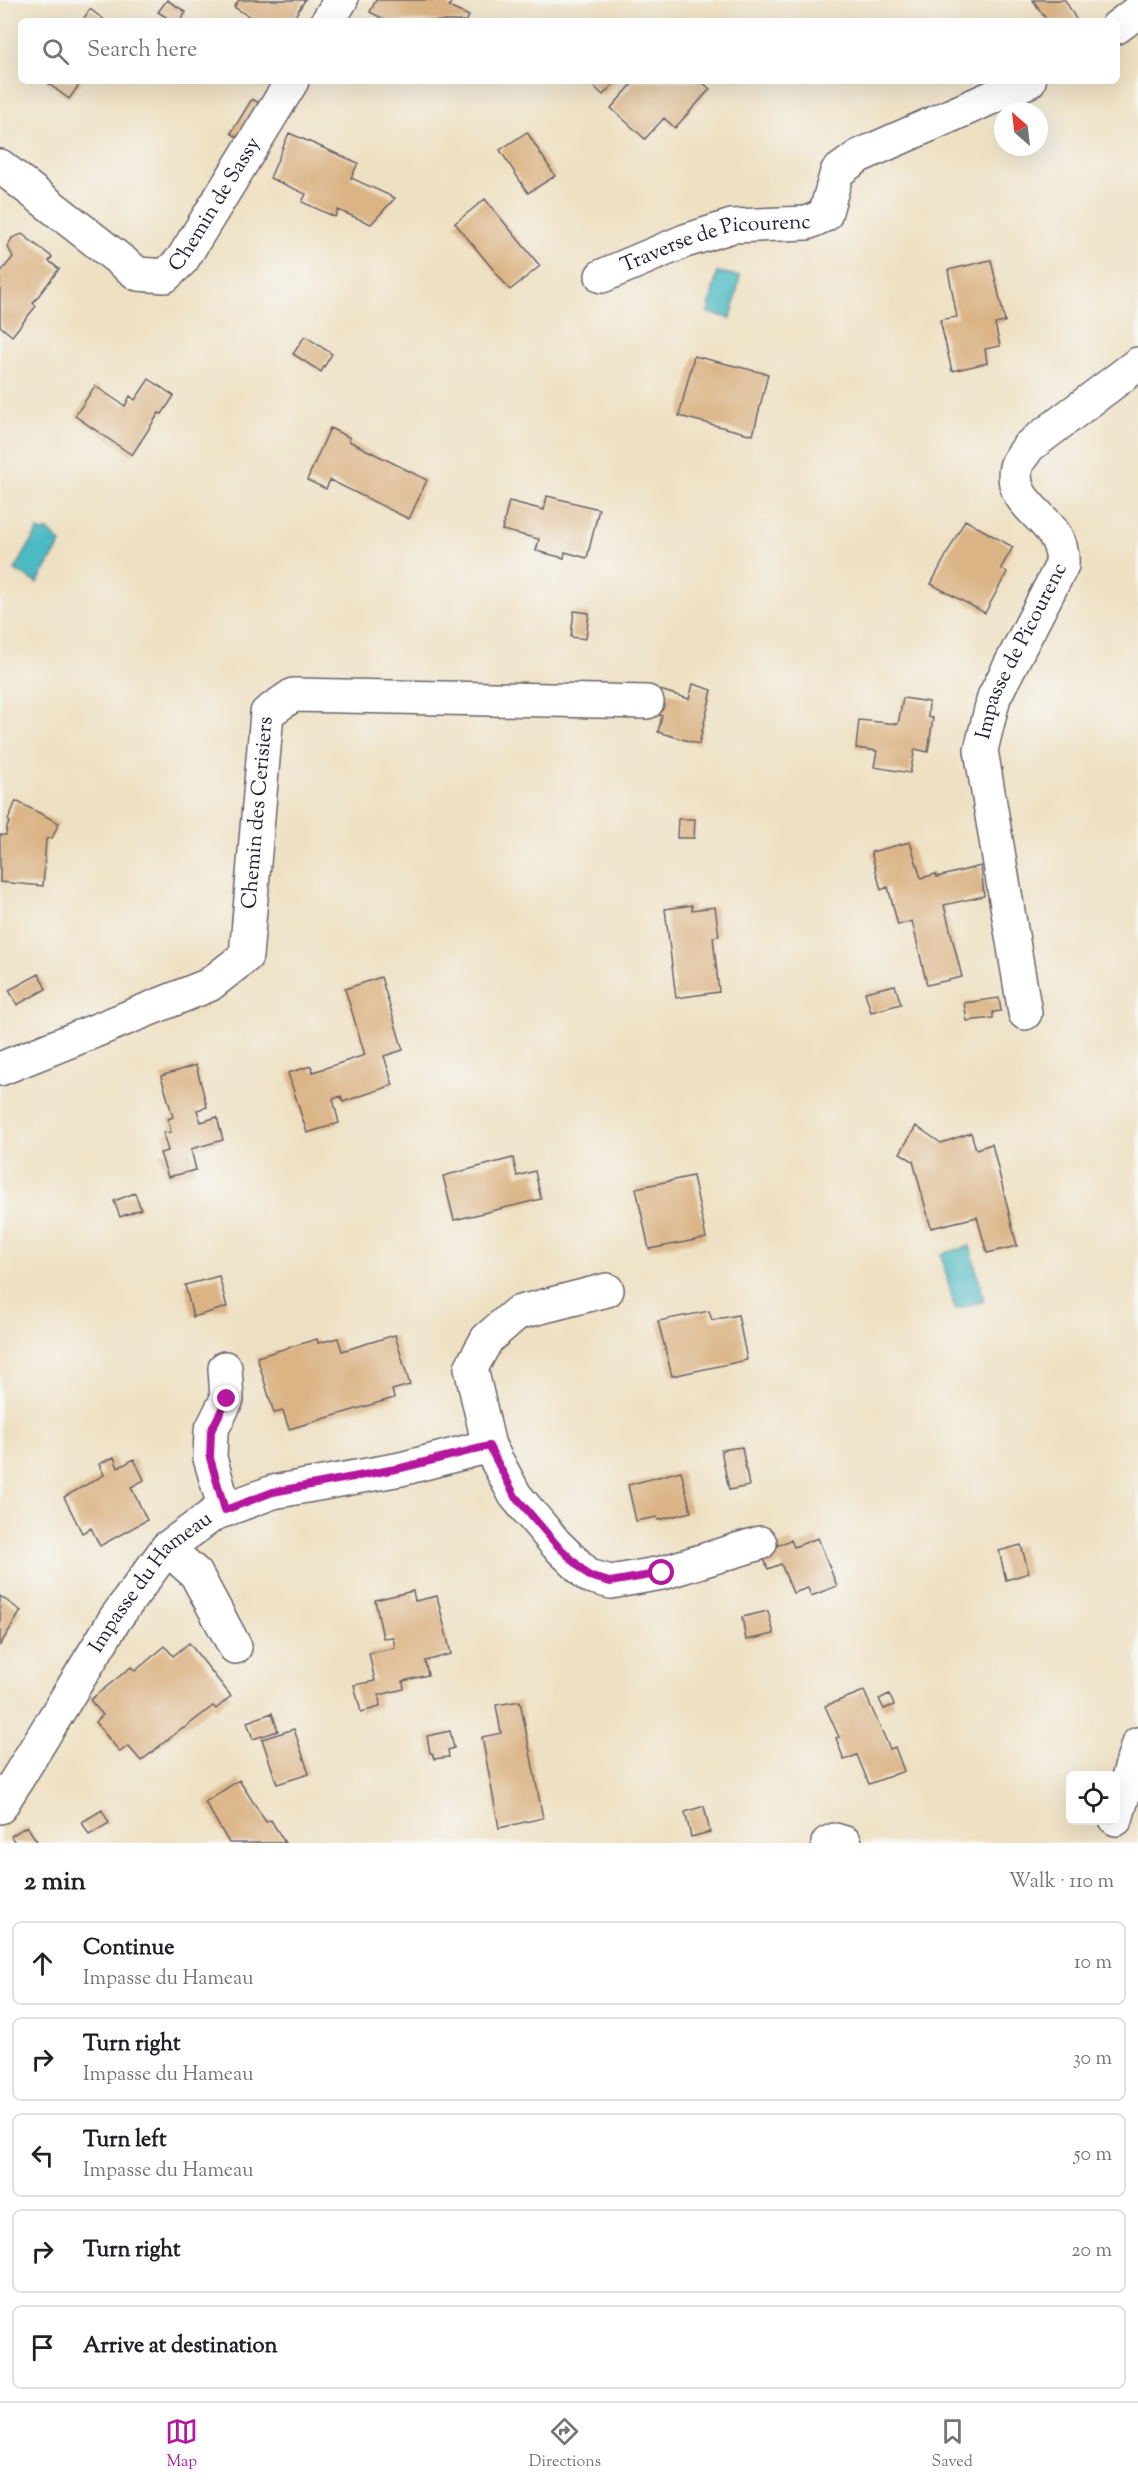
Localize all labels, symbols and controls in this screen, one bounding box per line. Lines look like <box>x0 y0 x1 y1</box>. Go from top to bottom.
search box <box>18 18 1120 84</box>
icon: search <box>39 35 72 68</box>
text: Search here <box>87 35 197 67</box>
north arrow <box>994 102 1048 156</box>
street label: Chemin de Sassy <box>162 131 269 280</box>
street label: Traverse de Picourenc <box>616 208 811 281</box>
street label: Impasse de Picourenc <box>969 558 1075 743</box>
street label: Chemin des Cerisiers <box>235 715 282 910</box>
route end <box>213 1385 239 1411</box>
street label: Impasse du Hameau <box>82 1505 219 1659</box>
route start <box>648 1559 674 1585</box>
map controls <box>1066 1771 1120 1825</box>
button: locate <box>1066 1771 1120 1825</box>
text: 2 min <box>24 1864 86 1901</box>
text: Walk · 110 m <box>1009 1868 1114 1897</box>
text: Continue <box>83 1933 174 1965</box>
icon: ahead <box>26 1947 59 1980</box>
text: 10 m <box>1074 1949 1112 1978</box>
text: Impasse du Hameau <box>83 1965 254 1994</box>
text: Turn right <box>83 2029 180 2061</box>
icon: right <box>26 2043 59 2076</box>
text: 30 m <box>1073 2045 1112 2074</box>
text: Impasse du Hameau <box>83 2061 254 2090</box>
text: Turn left <box>83 2125 166 2157</box>
icon: left <box>26 2139 59 2172</box>
text: 50 m <box>1074 2141 1112 2170</box>
text: Impasse du Hameau <box>83 2157 254 2186</box>
icon: right <box>26 2235 59 2268</box>
text: Turn right <box>83 2235 180 2267</box>
text: 20 m <box>1071 2237 1112 2266</box>
icon: arrive <box>26 2331 59 2364</box>
text: Arrive at destination <box>83 2331 278 2363</box>
tab: Map <box>165 2415 198 2474</box>
tab: Directions <box>529 2415 601 2474</box>
tab: Saved <box>932 2415 973 2474</box>

